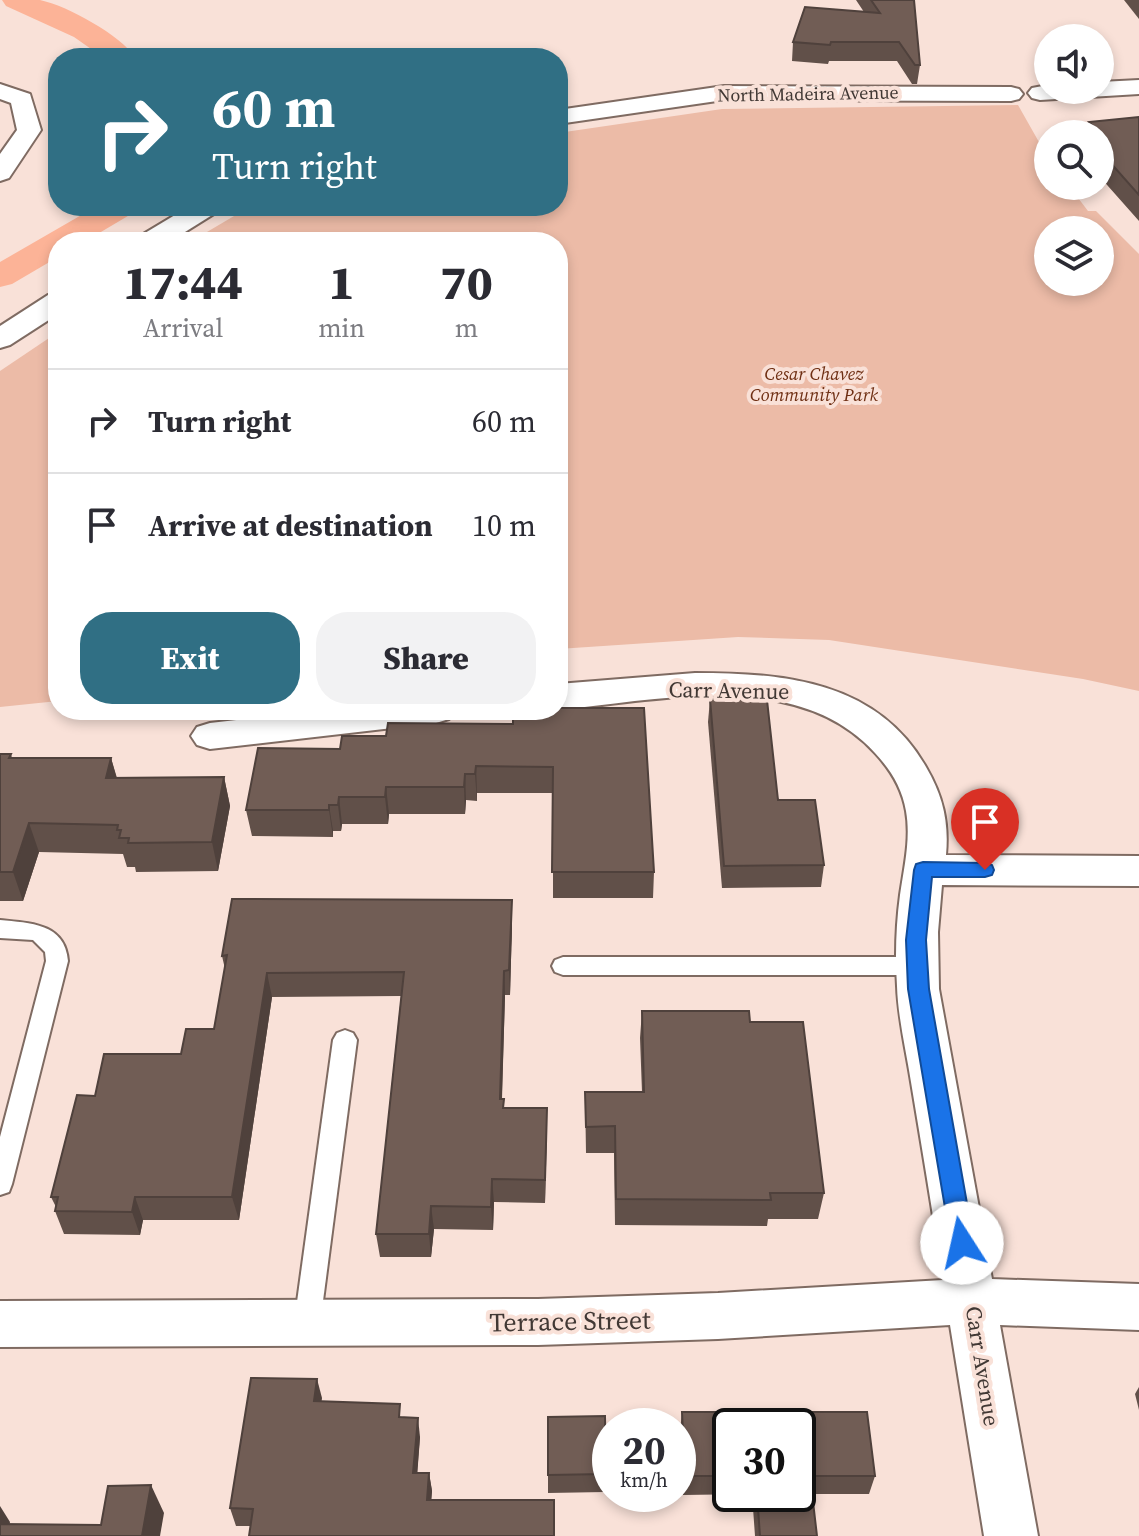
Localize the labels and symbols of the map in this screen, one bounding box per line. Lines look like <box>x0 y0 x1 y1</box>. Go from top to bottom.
street label: North Madeira Avenue <box>717 79 899 108</box>
park label: Cesar Chavez Community Park <box>750 361 879 407</box>
street label: Carr Avenue <box>668 674 790 706</box>
pin <box>951 788 1019 870</box>
position arrow <box>920 1201 1004 1285</box>
street label: Terrace Street <box>489 1302 651 1340</box>
street label: Carr Avenue <box>959 1304 1007 1428</box>
speed limit sign: 30 <box>712 1408 816 1512</box>

